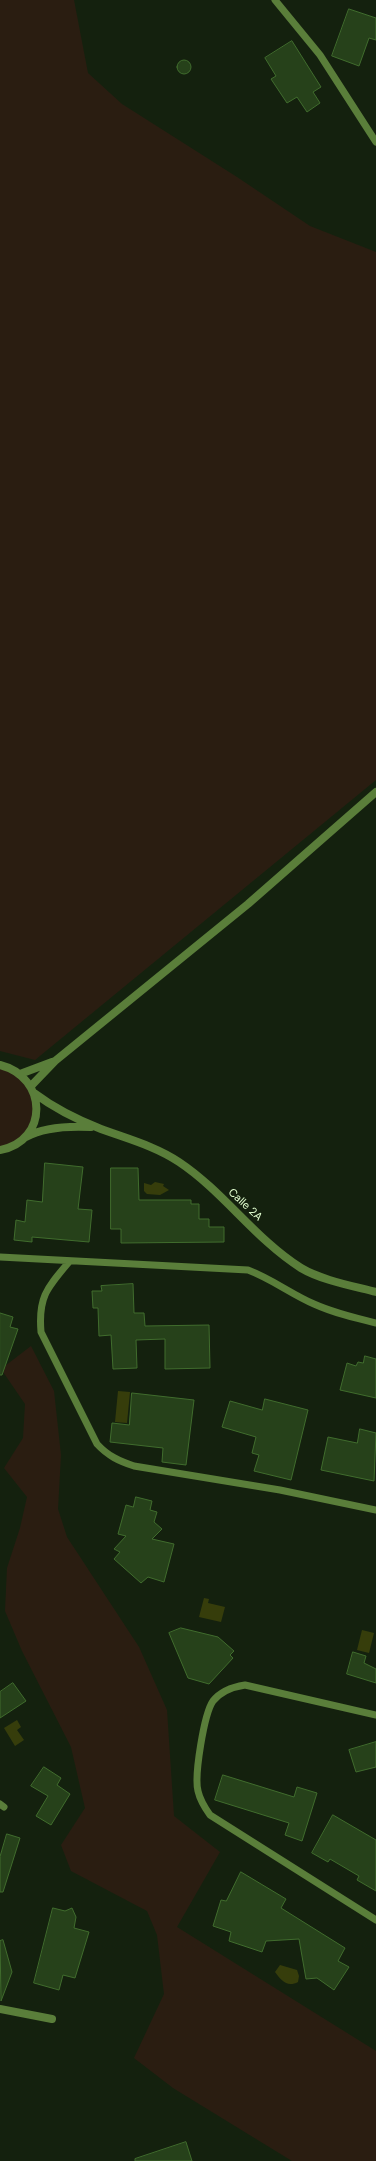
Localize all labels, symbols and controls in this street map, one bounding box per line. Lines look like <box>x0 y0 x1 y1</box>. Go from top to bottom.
street label: Calle 2A <box>225 1186 265 1224</box>

